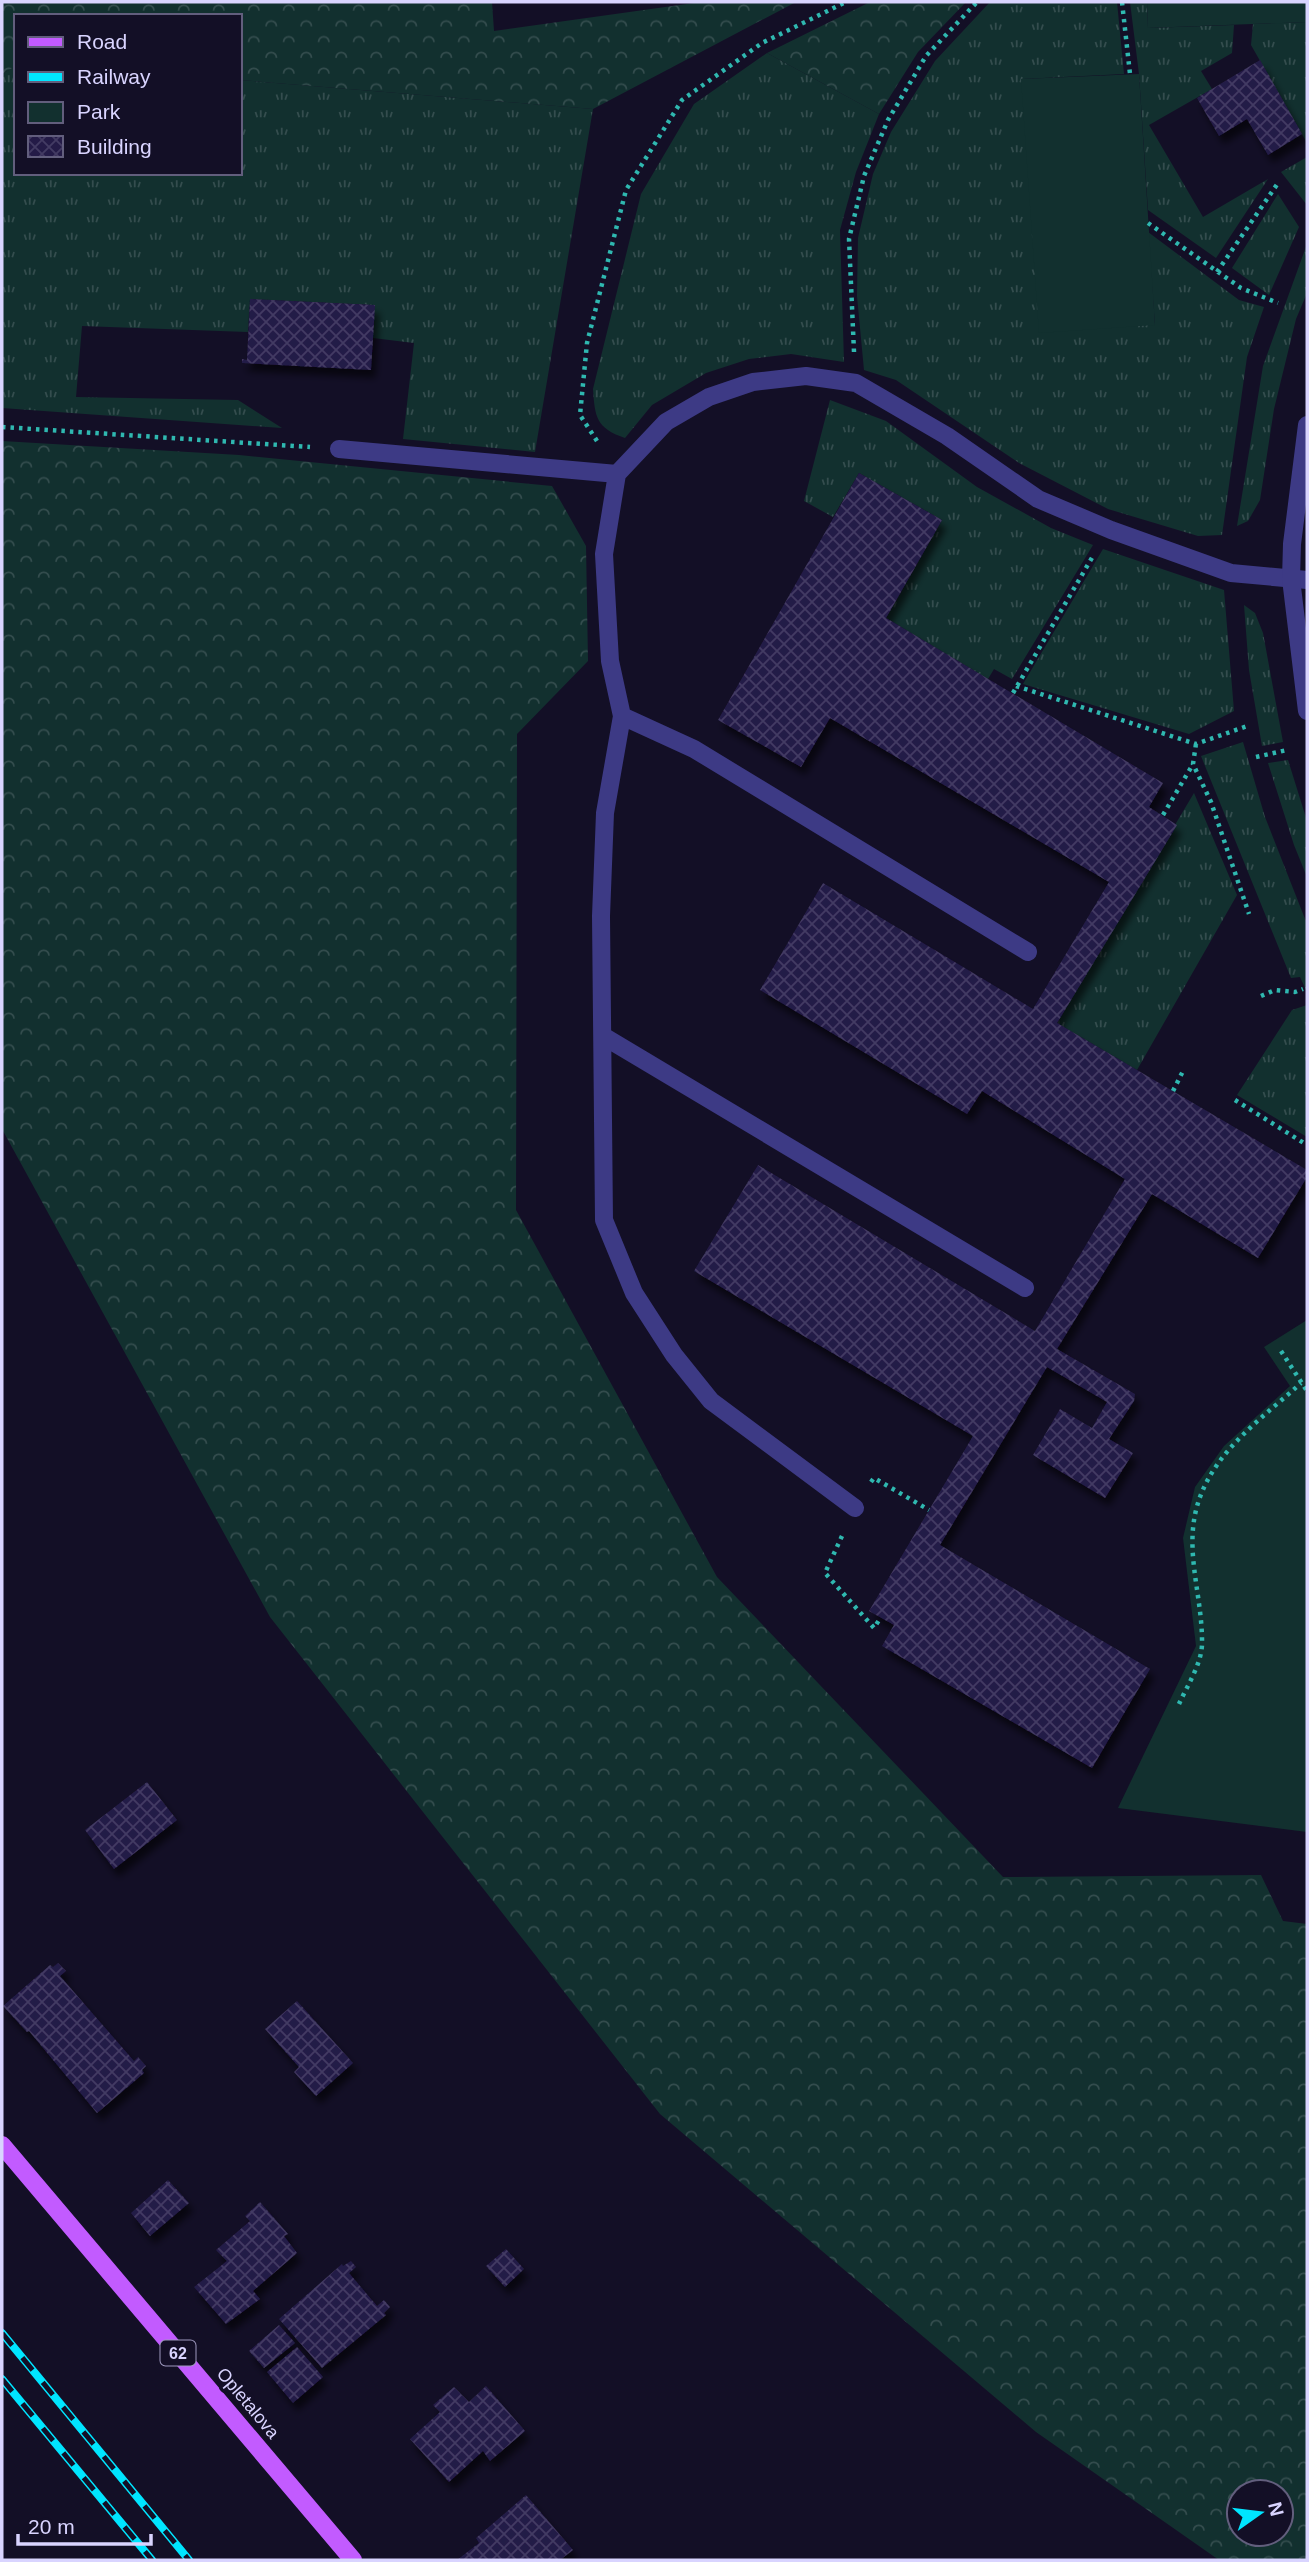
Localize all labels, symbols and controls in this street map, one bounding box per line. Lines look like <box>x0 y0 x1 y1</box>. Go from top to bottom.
legend <box>14 14 242 175</box>
text: Road <box>77 30 127 53</box>
text: Railway <box>77 65 151 88</box>
text: Park <box>77 100 121 123</box>
text: Building <box>77 135 152 158</box>
road number: 62 <box>160 2340 196 2366</box>
street label: Opletalova <box>213 2364 284 2443</box>
north arrow <box>1225 2478 1295 2548</box>
text: N <box>1264 2500 1288 2518</box>
scale bar <box>18 2502 150 2546</box>
text: 20 m <box>28 2515 75 2538</box>

